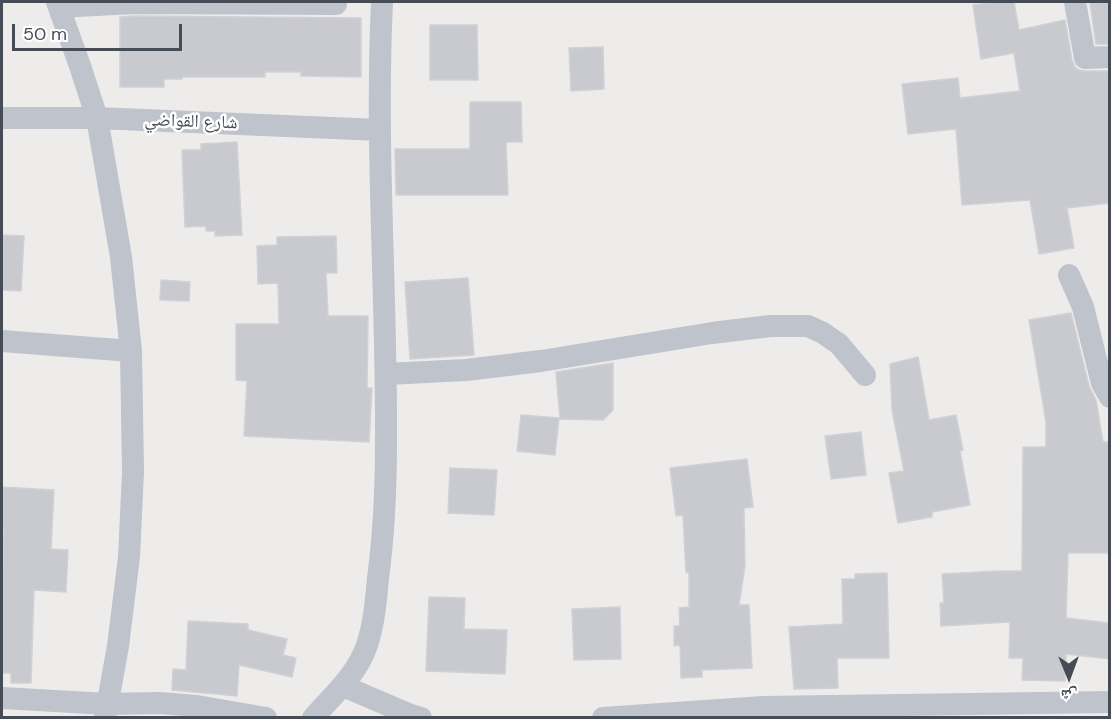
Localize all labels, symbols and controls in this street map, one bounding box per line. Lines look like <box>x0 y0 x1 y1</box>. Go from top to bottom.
scale bar <box>15 12 184 50</box>
text: 50 m <box>23 22 67 46</box>
street label: شارع القواضي <box>144 110 238 134</box>
north arrow <box>1039 647 1099 707</box>
text: ش <box>1061 685 1078 706</box>

